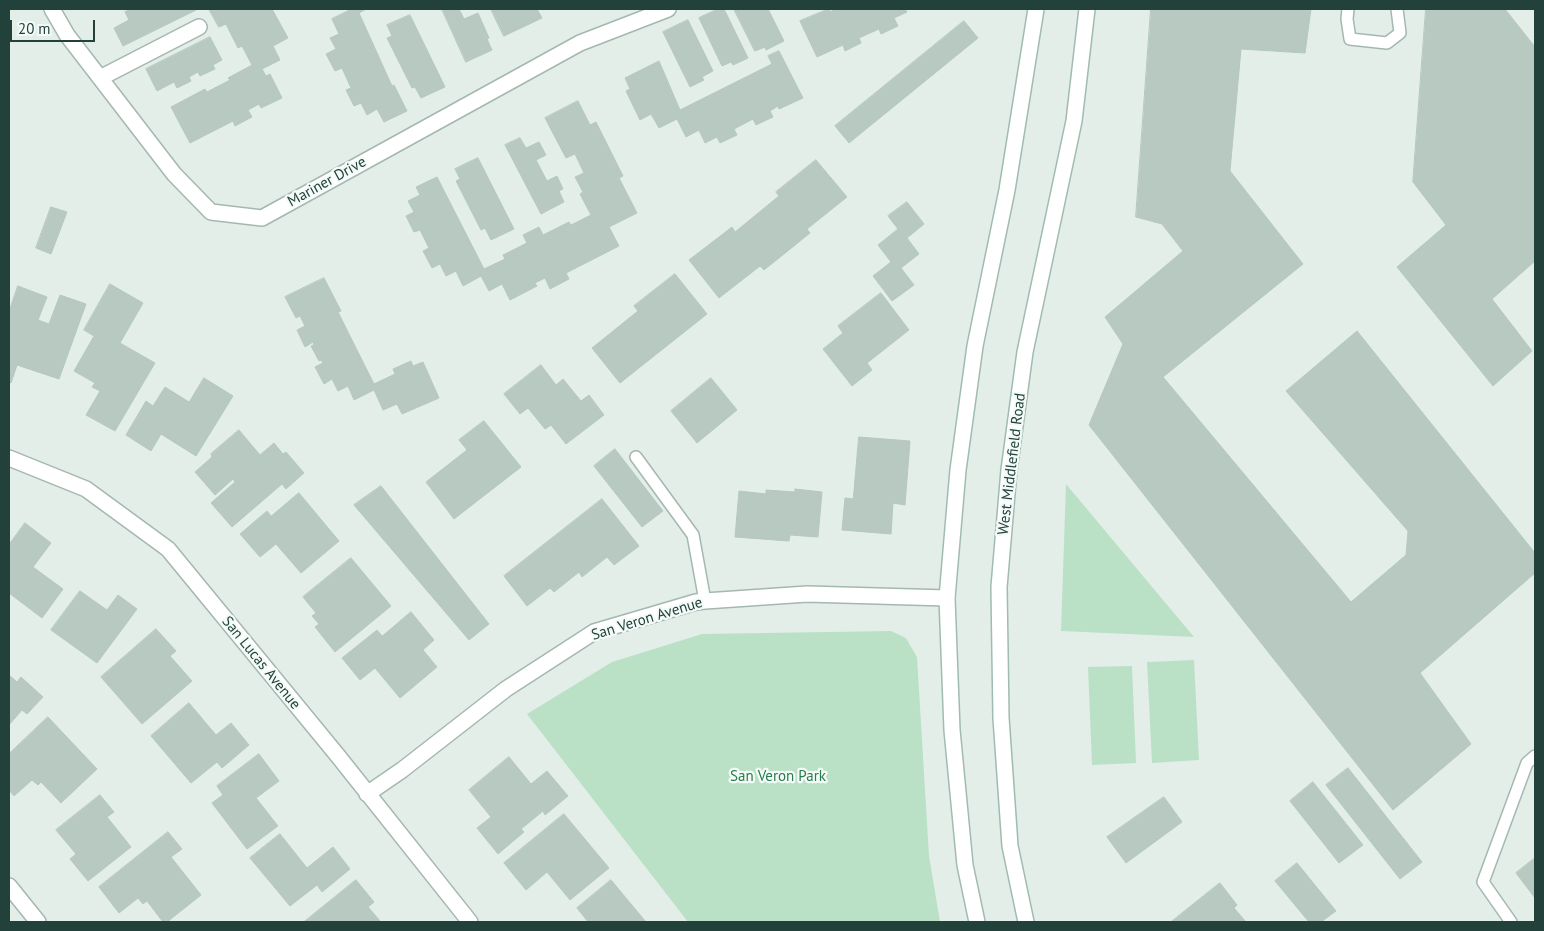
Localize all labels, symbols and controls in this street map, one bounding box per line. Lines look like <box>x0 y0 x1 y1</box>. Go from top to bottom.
scale bar <box>12 10 98 42</box>
text: 20 m <box>18 19 51 38</box>
street label: Mariner Drive <box>285 153 369 211</box>
street label: West Middlefield Road <box>994 392 1030 536</box>
street label: San Veron Avenue <box>589 594 705 644</box>
street label: San Lucas Avenue <box>218 613 304 713</box>
park label: San Veron Park <box>730 768 826 786</box>

